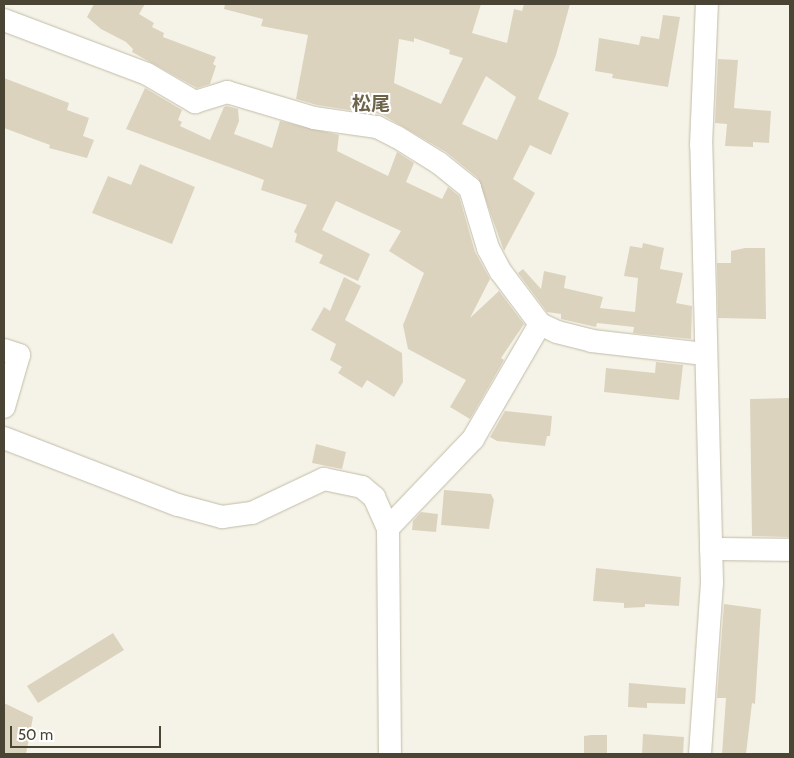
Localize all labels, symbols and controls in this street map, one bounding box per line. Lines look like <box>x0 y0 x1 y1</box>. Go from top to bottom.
district label: 松尾 <box>352 93 390 115</box>
scale bar <box>12 716 164 748</box>
text: 50 m <box>18 726 53 744</box>

